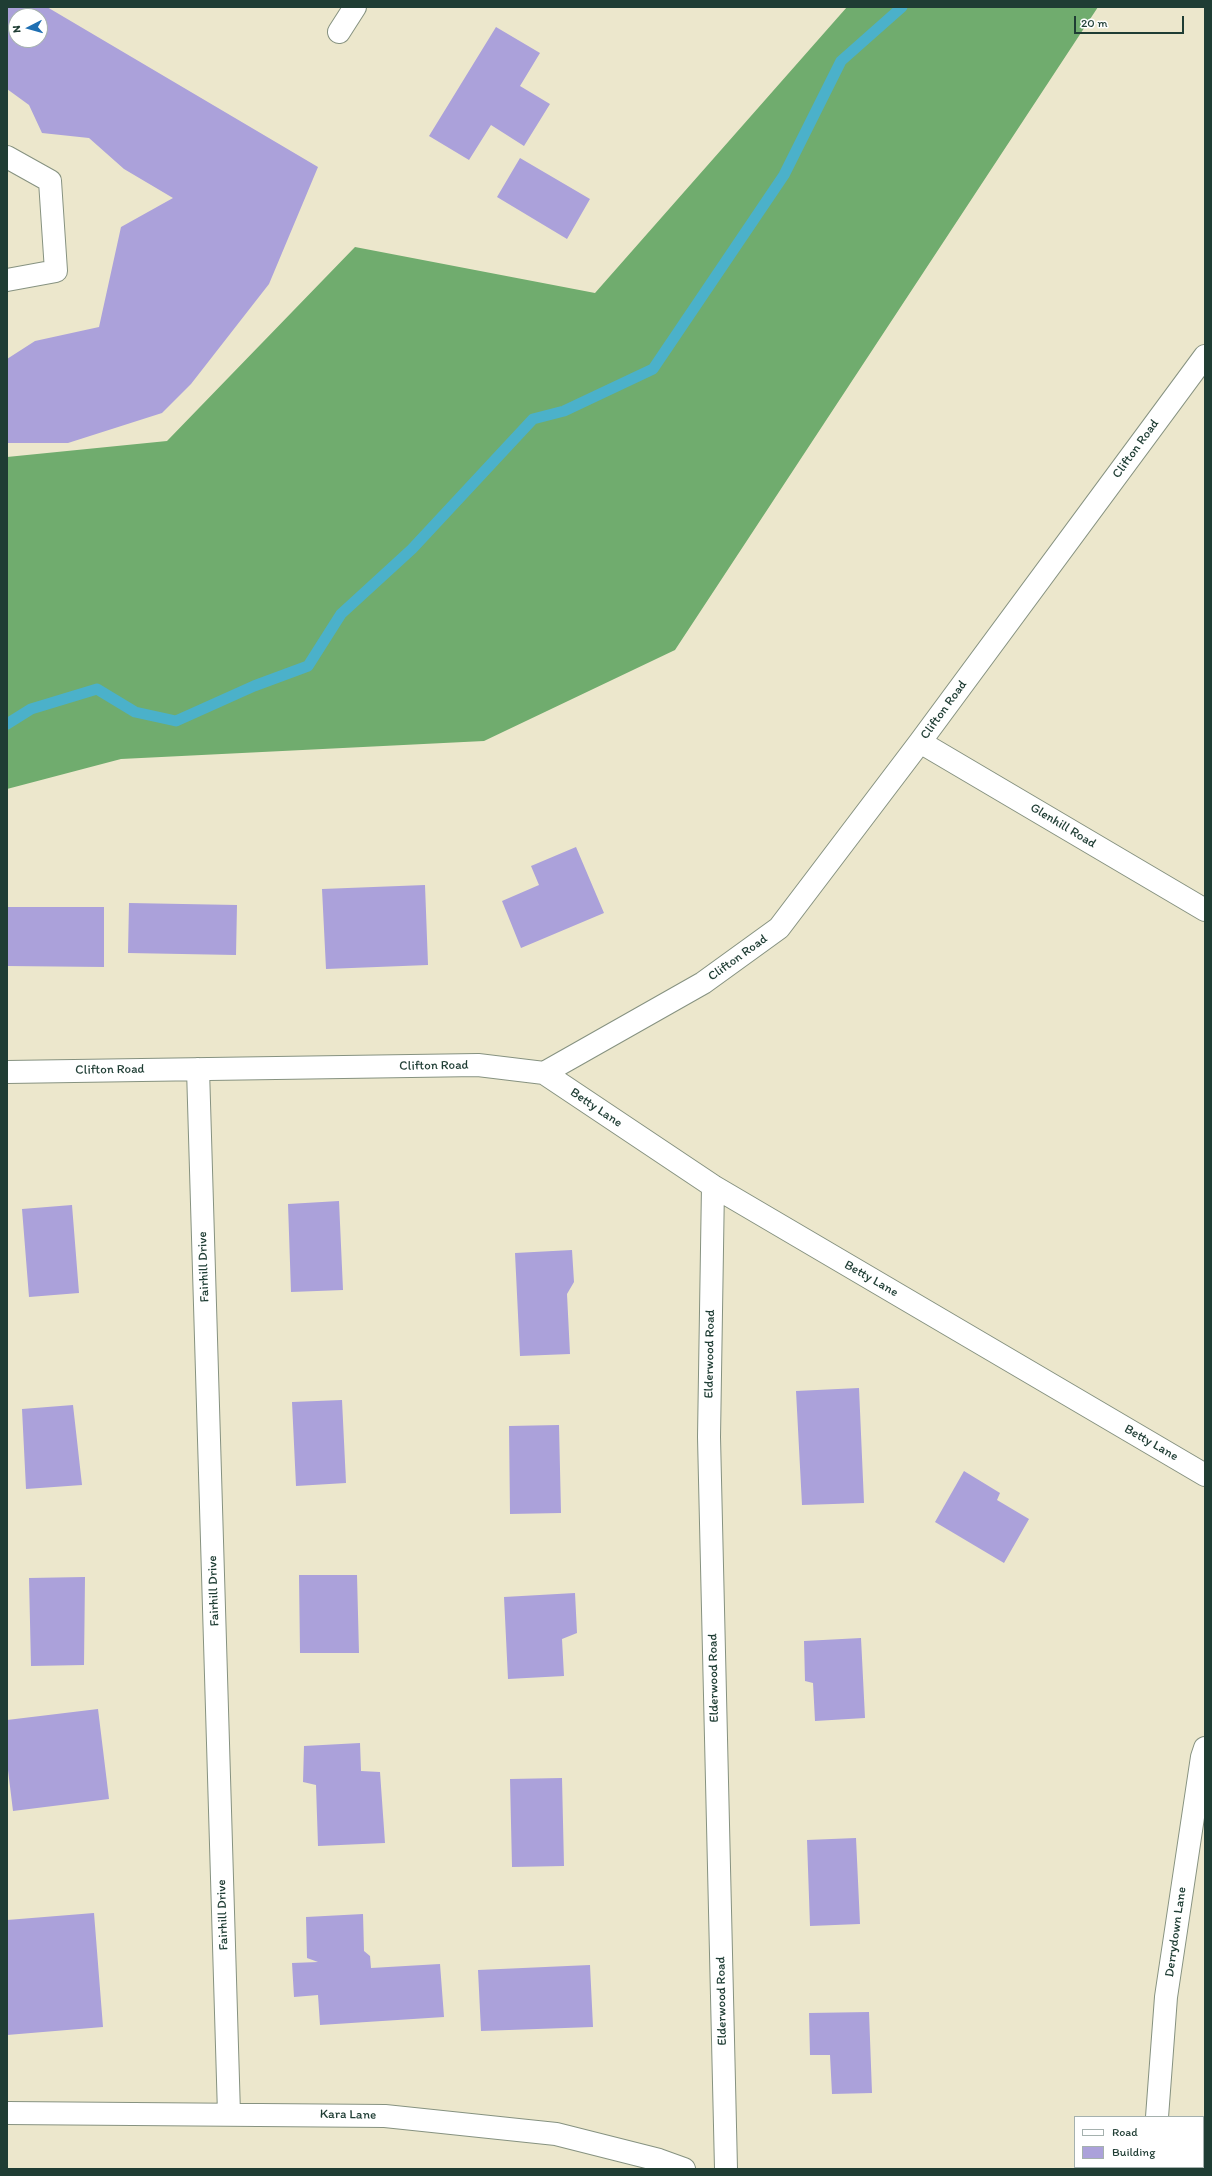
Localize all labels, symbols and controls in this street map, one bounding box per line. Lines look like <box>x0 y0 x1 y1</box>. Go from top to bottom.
north arrow <box>8 8 48 48</box>
scale bar <box>1076 8 1186 34</box>
text: 20 m <box>1081 16 1108 30</box>
text: N <box>10 25 23 34</box>
street label: Clifton Road <box>1109 416 1163 482</box>
street label: Clifton Road <box>917 677 971 743</box>
street label: Glenhill Road <box>1027 800 1099 852</box>
street label: Clifton Road <box>705 931 771 985</box>
street label: Clifton Road <box>399 1058 469 1074</box>
street label: Clifton Road <box>75 1062 145 1078</box>
street label: Betty Lane <box>567 1085 625 1131</box>
street label: Fairhill Drive <box>195 1231 213 1303</box>
street label: Betty Lane <box>841 1257 901 1301</box>
street label: Elderwood Road <box>701 1309 719 1399</box>
street label: Betty Lane <box>1121 1421 1181 1465</box>
street label: Fairhill Drive <box>205 1555 223 1627</box>
street label: Elderwood Road <box>705 1633 723 1723</box>
street label: Fairhill Drive <box>214 1879 232 1951</box>
street label: Derrydown Lane <box>1162 1886 1190 1978</box>
street label: Elderwood Road <box>713 1956 731 2046</box>
street label: Kara Lane <box>320 2107 376 2123</box>
legend <box>1074 2116 1204 2168</box>
text: Road <box>1112 2125 1138 2139</box>
text: Building <box>1112 2145 1155 2159</box>

